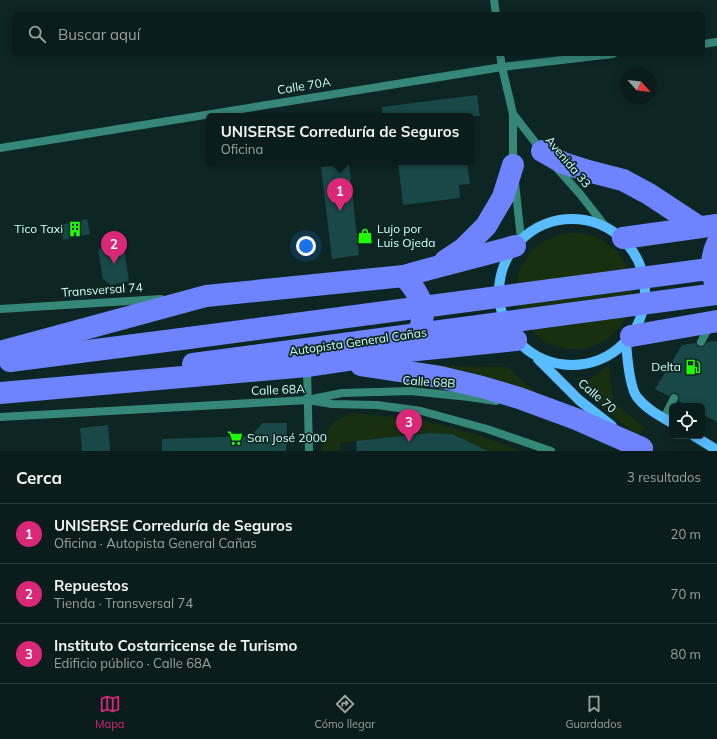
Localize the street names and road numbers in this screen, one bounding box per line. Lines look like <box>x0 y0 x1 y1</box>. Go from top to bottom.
street label: Calle 70A <box>276 74 332 97</box>
street label: Avenida 33 <box>542 133 594 191</box>
street label: Transversal 74 <box>61 279 143 300</box>
street label: Autopista General Cañas <box>288 324 428 359</box>
street label: Calle 68B <box>402 372 456 391</box>
street label: Calle 70 <box>575 375 619 416</box>
street label: Calle 68A <box>251 381 305 398</box>

